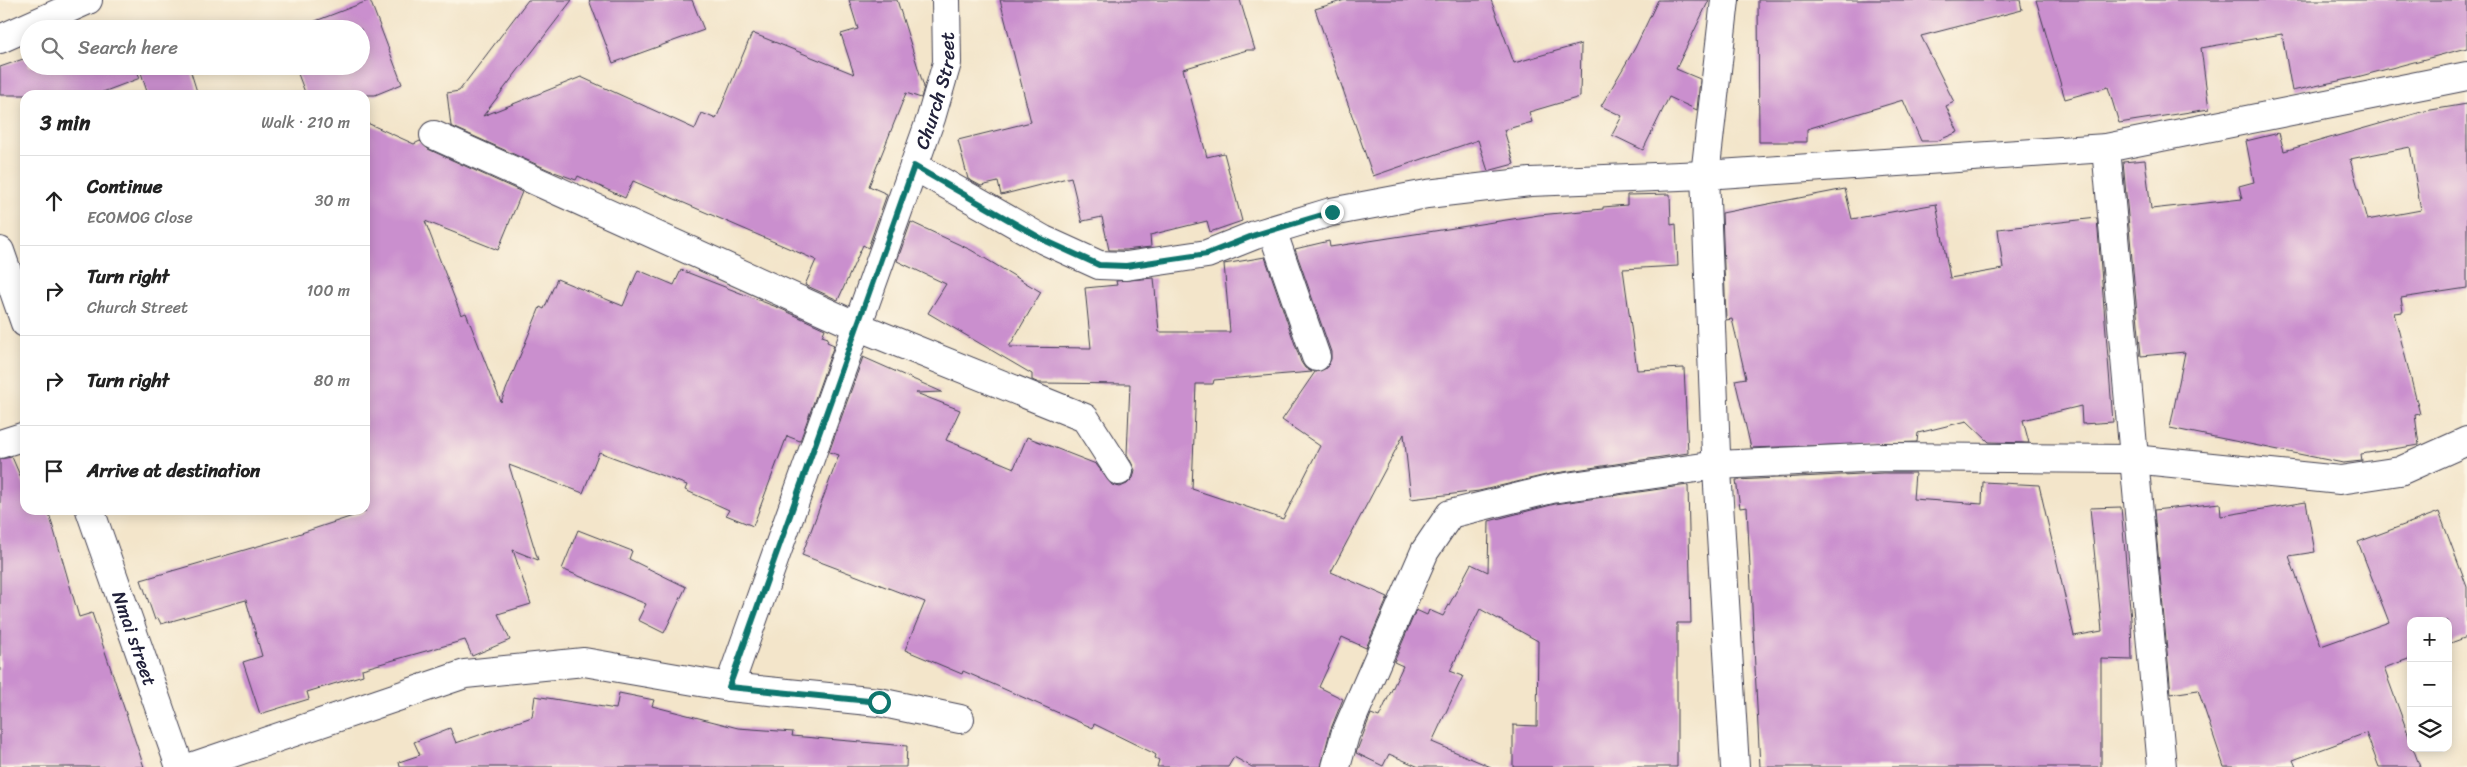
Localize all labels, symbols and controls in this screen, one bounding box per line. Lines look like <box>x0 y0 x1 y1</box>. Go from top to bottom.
search box <box>20 20 370 75</box>
text: Search here <box>78 31 178 64</box>
street label: Church Street <box>905 32 964 154</box>
icon: search <box>38 34 66 62</box>
text: 3 min <box>40 104 90 142</box>
text: Walk · 210 m <box>261 108 350 137</box>
text: Continue <box>87 170 163 203</box>
text: 30 m <box>315 186 350 215</box>
icon: ahead <box>40 187 68 215</box>
route end <box>1321 201 1344 224</box>
text: ECOMOG Close <box>87 203 193 232</box>
text: Turn right <box>87 260 169 293</box>
text: 100 m <box>306 276 350 305</box>
icon: right <box>40 277 68 305</box>
text: Church Street <box>87 293 188 322</box>
text: Turn right <box>87 364 169 397</box>
text: 80 m <box>314 366 350 395</box>
icon: right <box>40 367 68 395</box>
text: Arrive at destination <box>87 454 260 487</box>
icon: arrive <box>40 457 68 485</box>
street label: Nmai street <box>103 586 167 691</box>
map controls <box>2407 617 2452 752</box>
button: + <box>2407 617 2452 662</box>
button: − <box>2407 662 2452 707</box>
route start <box>868 691 891 714</box>
button: layers <box>2407 707 2452 752</box>

